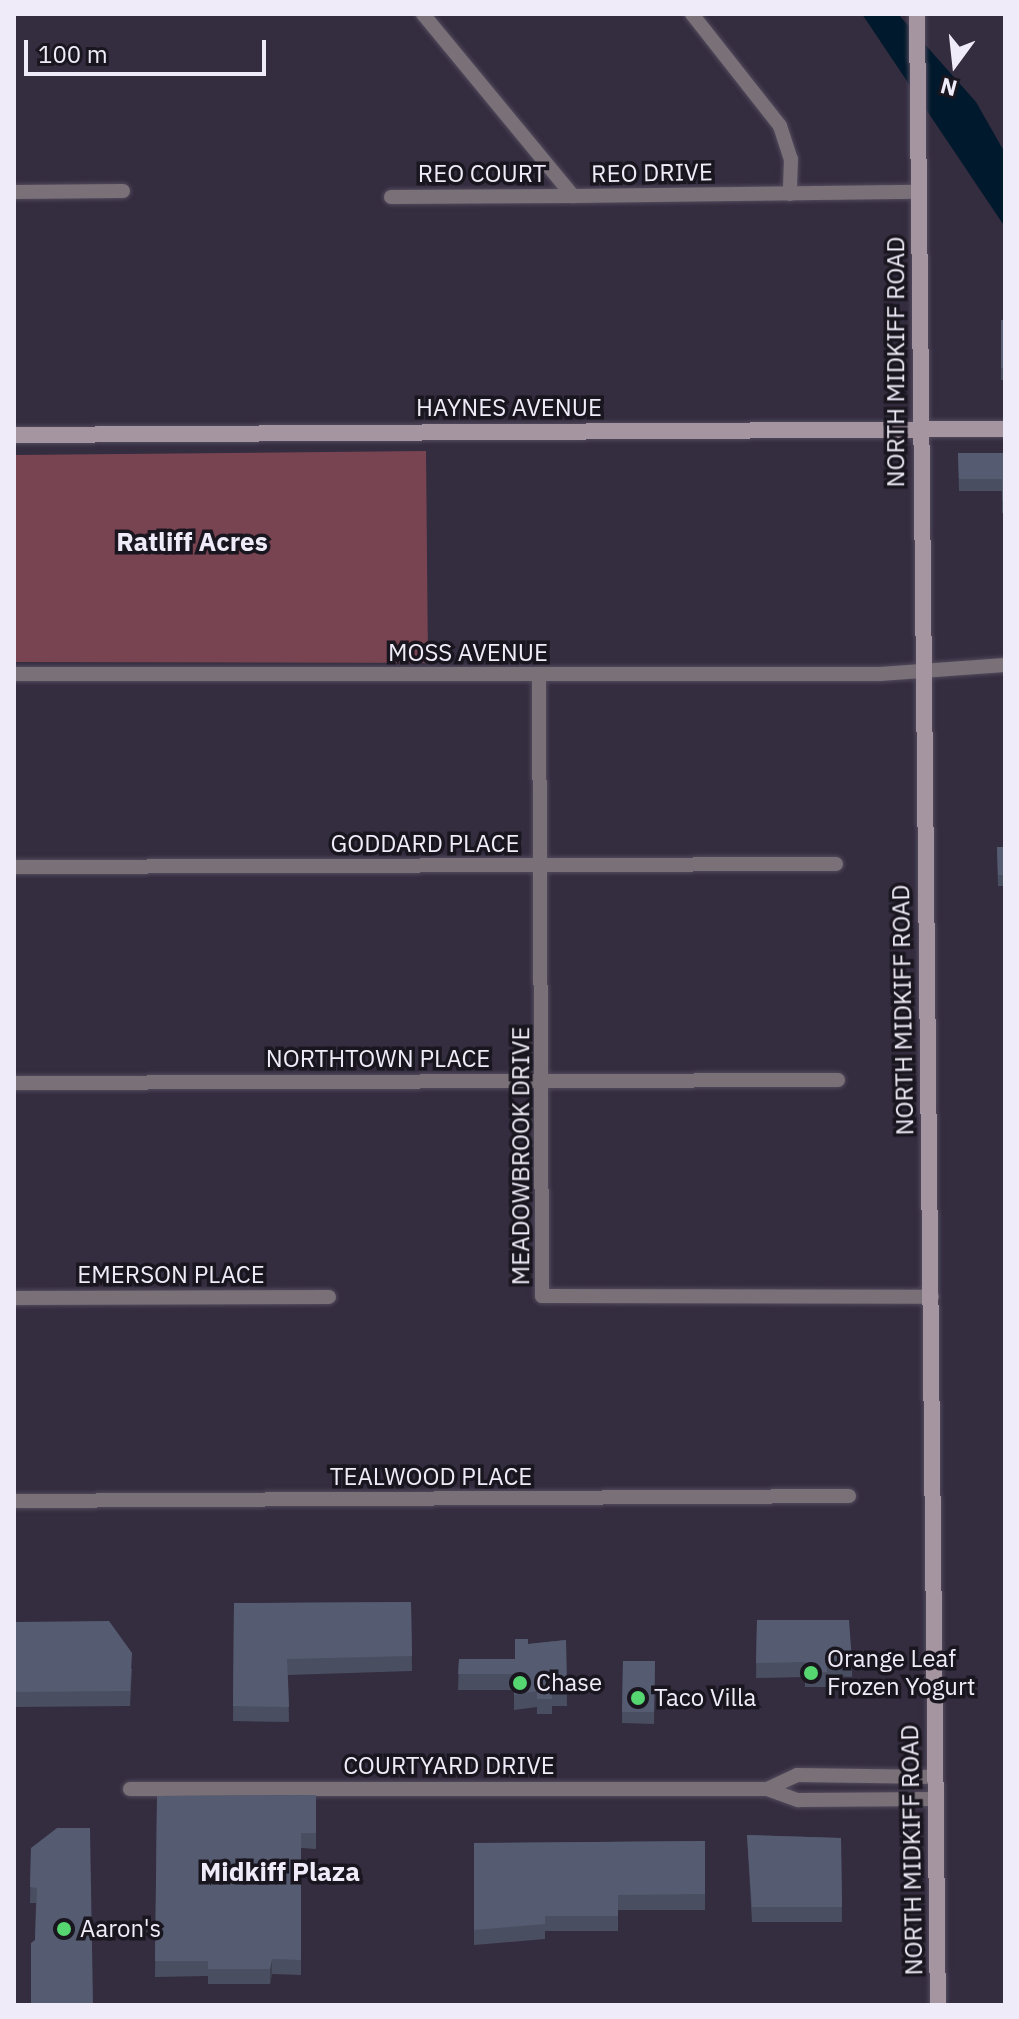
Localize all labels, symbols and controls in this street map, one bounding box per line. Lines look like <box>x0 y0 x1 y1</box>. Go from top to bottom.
scale bar <box>28 24 270 74</box>
north arrow <box>915 24 995 104</box>
text: 100 m <box>38 38 108 70</box>
text: N <box>937 72 960 104</box>
street label: REO DRIVE <box>591 158 713 188</box>
street label: REO COURT <box>418 160 546 188</box>
street label: NORTH MIDKIFF ROAD <box>882 237 910 487</box>
street label: HAYNES AVENUE <box>416 394 602 422</box>
district label: Ratliff Acres <box>116 526 268 558</box>
street label: MOSS AVENUE <box>388 639 548 667</box>
street label: GODDARD PLACE <box>330 830 520 858</box>
street label: NORTH MIDKIFF ROAD <box>886 884 920 1136</box>
street label: MEADOWBROOK DRIVE <box>507 1027 535 1285</box>
street label: NORTHTOWN PLACE <box>266 1045 490 1073</box>
street label: EMERSON PLACE <box>77 1261 265 1289</box>
street label: TEALWOOD PLACE <box>330 1463 532 1491</box>
place label: Orange Leaf Frozen Yogurt <box>827 1645 975 1701</box>
marker: Orange Leaf Frozen Yogurt <box>802 1664 820 1682</box>
place label: Chase <box>536 1669 602 1697</box>
marker: Chase <box>511 1674 529 1692</box>
place label: Taco Villa <box>654 1684 756 1712</box>
marker: Taco Villa <box>629 1689 647 1707</box>
street label: NORTH MIDKIFF ROAD <box>895 1724 929 1976</box>
street label: COURTYARD DRIVE <box>343 1752 555 1780</box>
district label: Midkiff Plaza <box>200 1856 360 1888</box>
place label: Aaron's <box>80 1915 161 1943</box>
marker: Aaron's <box>55 1920 73 1938</box>

